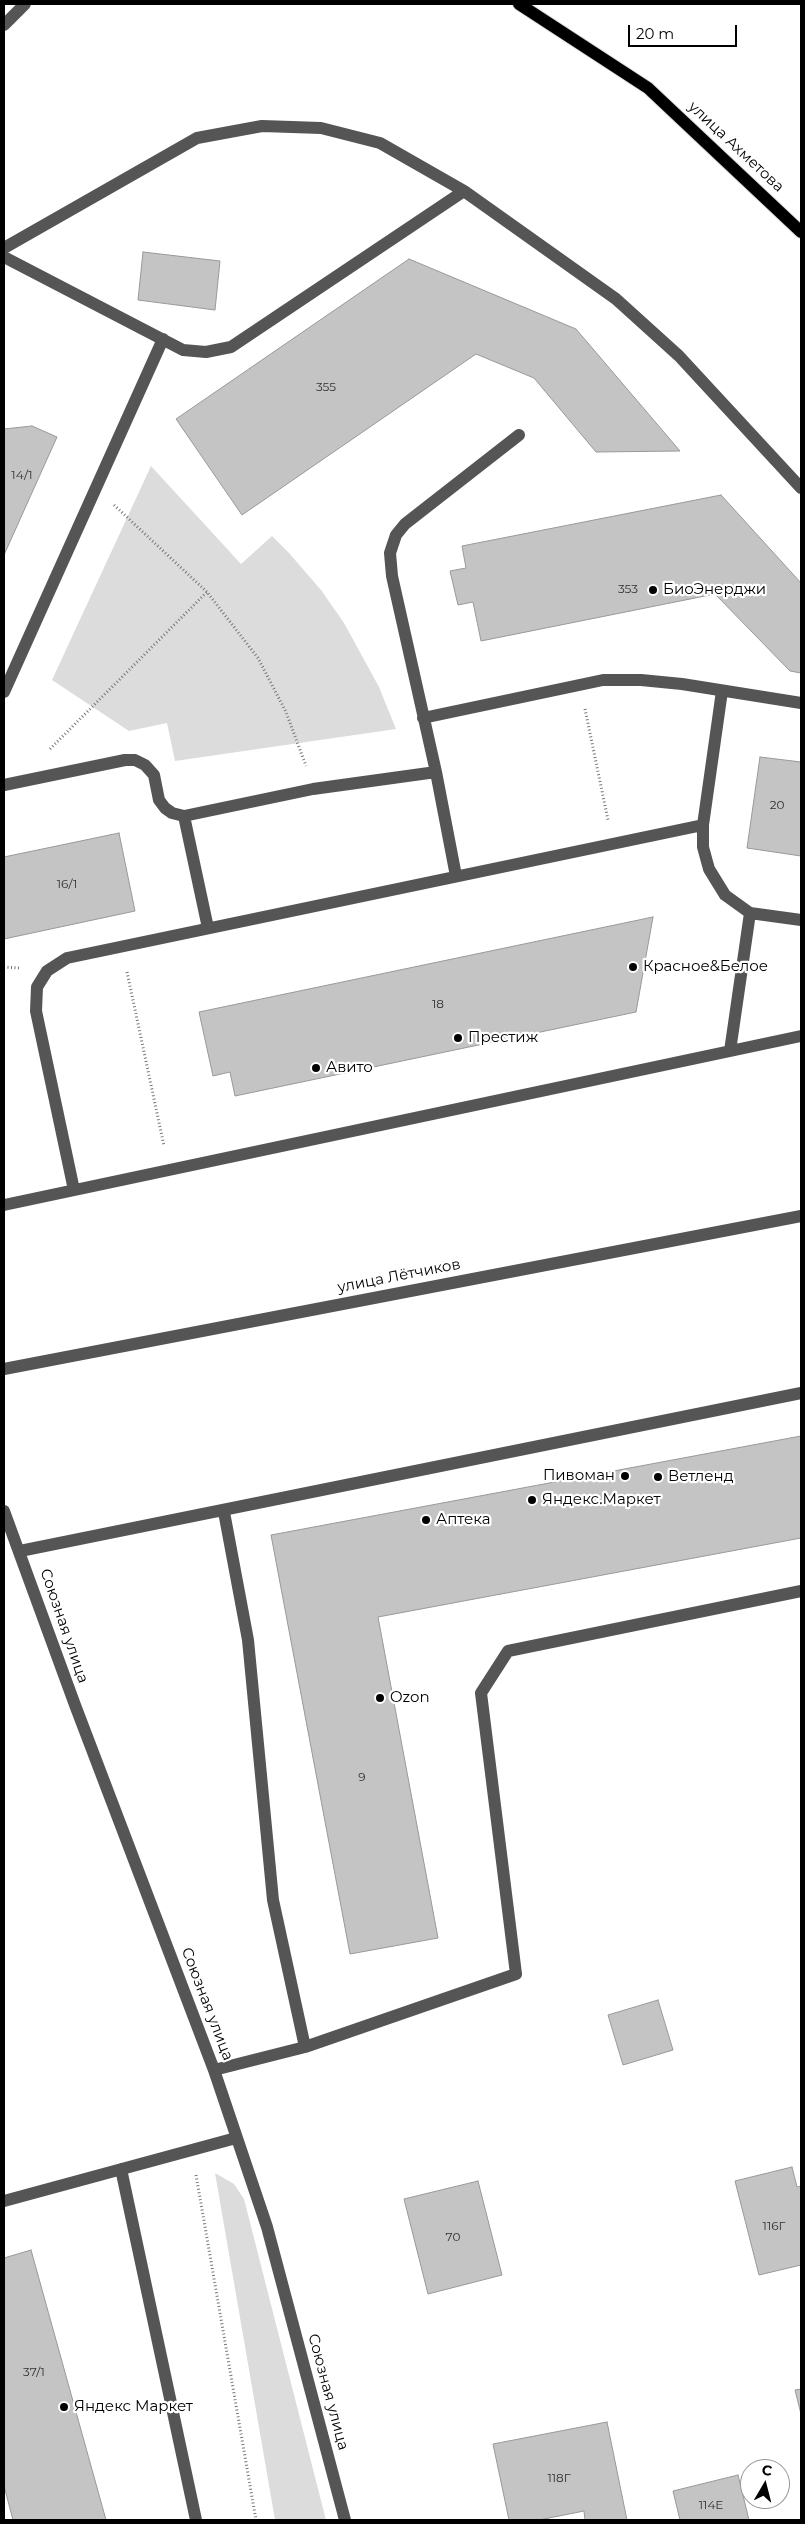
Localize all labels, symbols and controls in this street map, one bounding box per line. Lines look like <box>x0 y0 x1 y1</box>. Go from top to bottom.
scale bar <box>630 15 739 47</box>
text: 20 m <box>636 24 674 43</box>
street label: улица Ахметова <box>684 98 788 196</box>
house number: 355 <box>316 380 336 394</box>
house number: 14/1 <box>11 468 33 482</box>
place label: БиоЭнерджи <box>663 581 766 599</box>
house number: 353 <box>618 582 638 596</box>
marker: БиоЭнерджи <box>647 584 659 596</box>
house number: 20 <box>770 798 784 812</box>
house number: 16/1 <box>57 877 77 891</box>
place label: Красное&Белое <box>643 958 768 976</box>
marker: Красное&Белое <box>627 961 639 973</box>
house number: 18 <box>432 997 444 1011</box>
place label: Престиж <box>468 1029 538 1047</box>
marker: Престиж <box>452 1032 464 1044</box>
place label: Авито <box>326 1059 373 1077</box>
marker: Авито <box>310 1062 322 1074</box>
street label: улица Лётчиков <box>336 1255 462 1297</box>
place label: Пивоман <box>543 1467 615 1485</box>
place label: Ветленд <box>668 1468 733 1486</box>
marker: Пивоман <box>619 1470 631 1482</box>
marker: Ветленд <box>652 1471 664 1483</box>
place label: Яндекс.Маркет <box>542 1491 660 1509</box>
marker: Яндекс.Маркет <box>526 1494 538 1506</box>
place label: Аптека <box>436 1511 491 1529</box>
marker: Аптека <box>420 1514 432 1526</box>
street label: Союзная улица <box>36 1567 92 1685</box>
place label: Ozon <box>390 1689 430 1707</box>
marker: Ozon <box>374 1692 386 1704</box>
house number: 9 <box>358 1770 366 1784</box>
street label: Союзная улица <box>177 1945 237 2063</box>
house number: 116Г <box>763 2219 785 2233</box>
house number: 70 <box>446 2230 460 2244</box>
street label: Союзная улица <box>304 2332 352 2452</box>
house number: 37/1 <box>23 2365 45 2379</box>
place label: Яндекс Маркет <box>74 2398 193 2416</box>
marker: Яндекс Маркет <box>58 2401 70 2413</box>
north arrow <box>740 2459 790 2509</box>
text: С <box>761 2461 773 2480</box>
house number: 118Г <box>547 2471 571 2485</box>
house number: 114Е <box>699 2498 723 2512</box>

